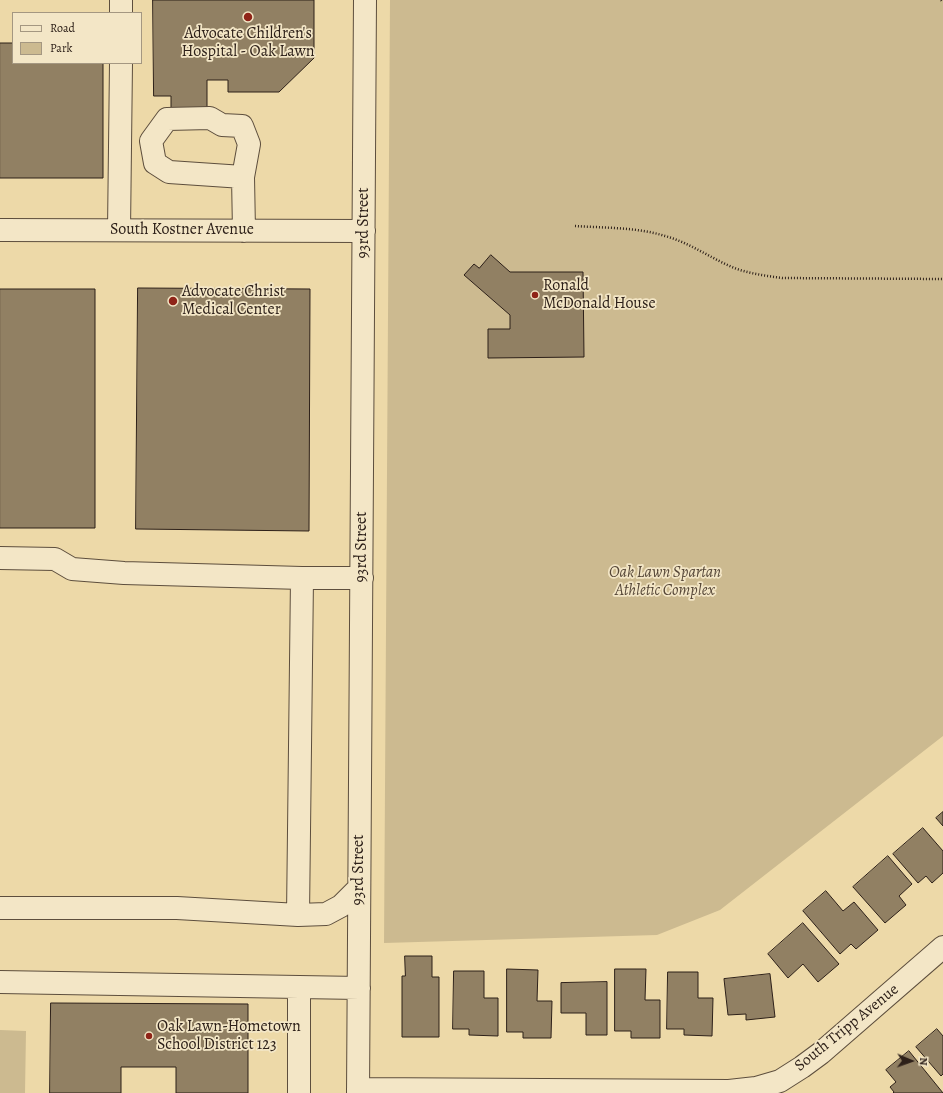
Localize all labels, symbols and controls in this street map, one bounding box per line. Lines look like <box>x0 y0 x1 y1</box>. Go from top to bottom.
marker: Advocate Children's Hospital - Oak Lawn <box>242 11 254 23</box>
legend <box>12 12 142 64</box>
text: Road <box>50 20 75 36</box>
place label: Advocate Children's Hospital - Oak Lawn <box>181 24 315 62</box>
text: Park <box>50 40 73 56</box>
street label: 93rd Street <box>354 187 374 259</box>
street label: South Kostner Avenue <box>110 220 254 240</box>
place label: Ronald McDonald House <box>543 276 656 314</box>
place label: Advocate Christ Medical Center <box>182 282 285 320</box>
marker: Ronald McDonald House <box>530 290 540 300</box>
marker: Advocate Christ Medical Center <box>167 295 179 307</box>
street label: 93rd Street <box>352 511 372 583</box>
park label: Oak Lawn Spartan Athletic Complex <box>609 563 721 601</box>
street label: 93rd Street <box>349 834 369 906</box>
street label: South Tripp Avenue <box>791 980 903 1076</box>
place label: Oak Lawn-Hometown School District 123 <box>157 1017 301 1055</box>
marker: Oak Lawn-Hometown School District 123 <box>144 1031 154 1041</box>
north arrow <box>891 1041 931 1081</box>
text: N <box>916 1057 931 1066</box>

